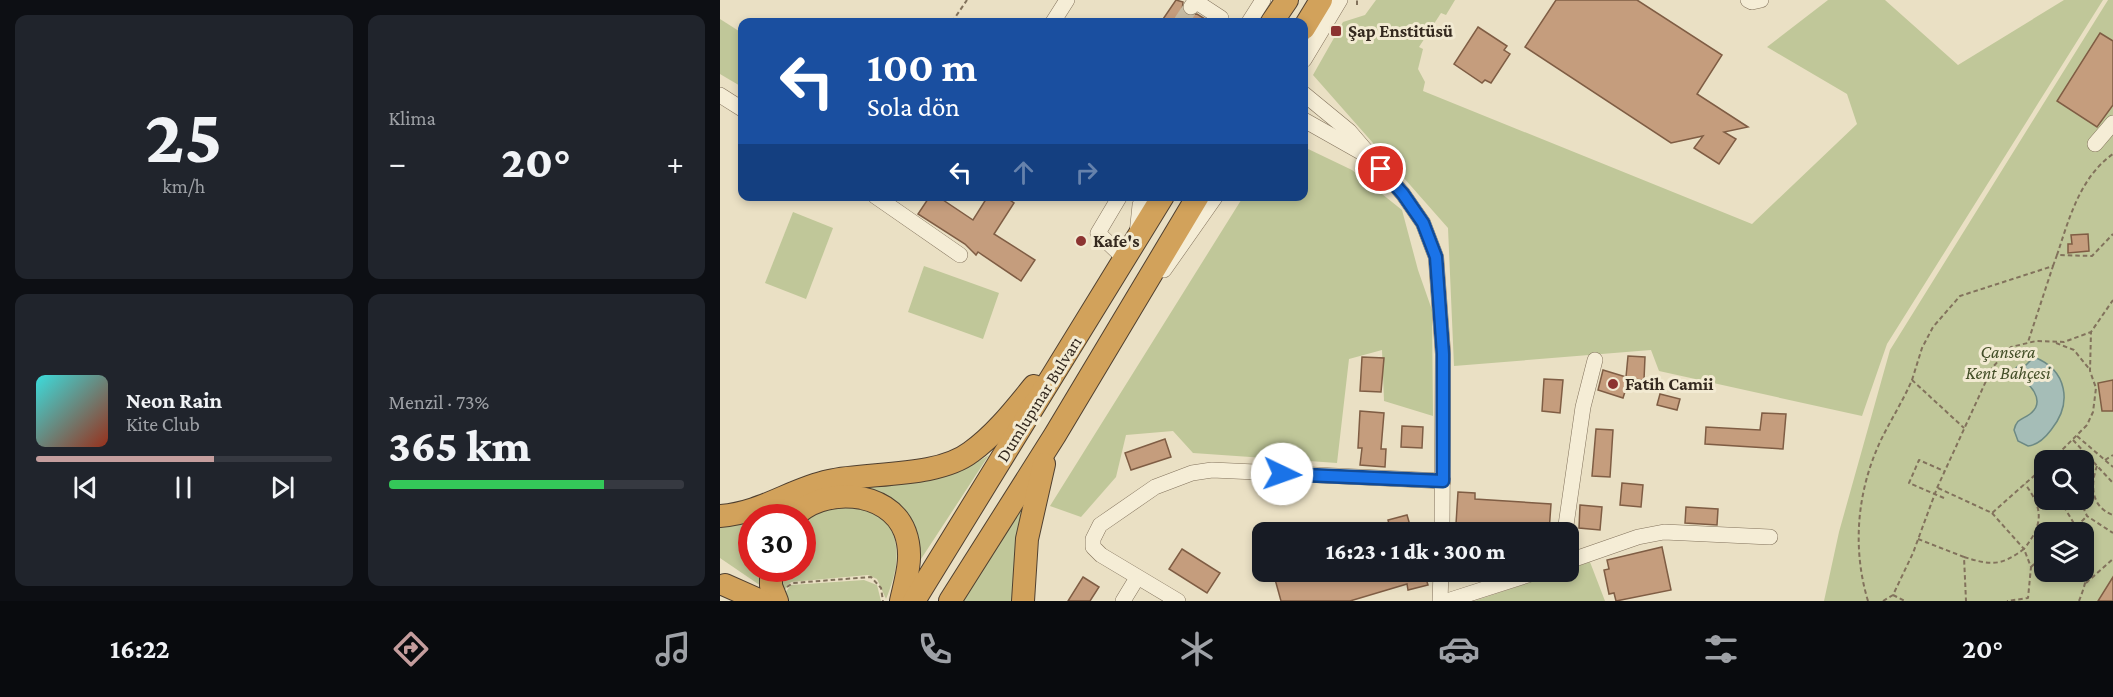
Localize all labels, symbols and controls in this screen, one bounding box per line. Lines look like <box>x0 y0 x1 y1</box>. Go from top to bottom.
place label: Şap Enstitüsü <box>1348 21 1454 41</box>
marker: Şap Enstitüsü <box>1329 24 1343 38</box>
icon: left <box>768 42 846 120</box>
text: 100 m <box>867 43 977 90</box>
text: 25 <box>145 92 223 179</box>
text: Sola dön <box>867 92 960 122</box>
text: Klima <box>389 107 436 129</box>
text: 20° <box>501 137 571 187</box>
pin <box>1355 143 1406 194</box>
text: − <box>389 144 406 181</box>
text: + <box>667 144 684 181</box>
icon: arrive <box>1364 152 1397 185</box>
icon: left <box>944 156 977 189</box>
icon: ahead <box>1007 156 1040 189</box>
icon: right <box>1070 156 1103 189</box>
text: km/h <box>162 175 205 197</box>
place label: Kafe's <box>1093 231 1140 251</box>
marker: Kafe's <box>1074 234 1088 248</box>
street label: Dumlupınar Bulvarı <box>992 332 1086 465</box>
park label: Çansera Kent Bahçesi <box>1965 342 2051 383</box>
place label: Fatih Camii <box>1625 374 1714 394</box>
marker: Fatih Camii <box>1606 377 1620 391</box>
text: Neon Rain <box>126 388 222 413</box>
text: Menzil · 73% <box>389 391 489 413</box>
text: Kite Club <box>126 413 200 435</box>
text: 365 km <box>389 421 531 471</box>
position arrow <box>1250 442 1314 506</box>
map controls <box>2034 450 2094 582</box>
button: search <box>2034 450 2094 510</box>
icon: previous <box>69 471 102 504</box>
icon: pause <box>167 471 200 504</box>
icon: next <box>266 471 299 504</box>
speed limit sign: 30 <box>738 504 816 582</box>
button: layers <box>2034 522 2094 582</box>
text: 16:23 · 1 dk · 300 m <box>1326 539 1505 564</box>
icon: directions <box>390 628 432 670</box>
icon: music <box>652 628 694 670</box>
icon: phone <box>914 628 956 670</box>
icon: climate <box>1176 628 1218 670</box>
icon: car <box>1438 628 1480 670</box>
icon: filters <box>1700 628 1742 670</box>
text: 16:22 <box>110 634 170 664</box>
text: 20° <box>1962 634 2003 664</box>

